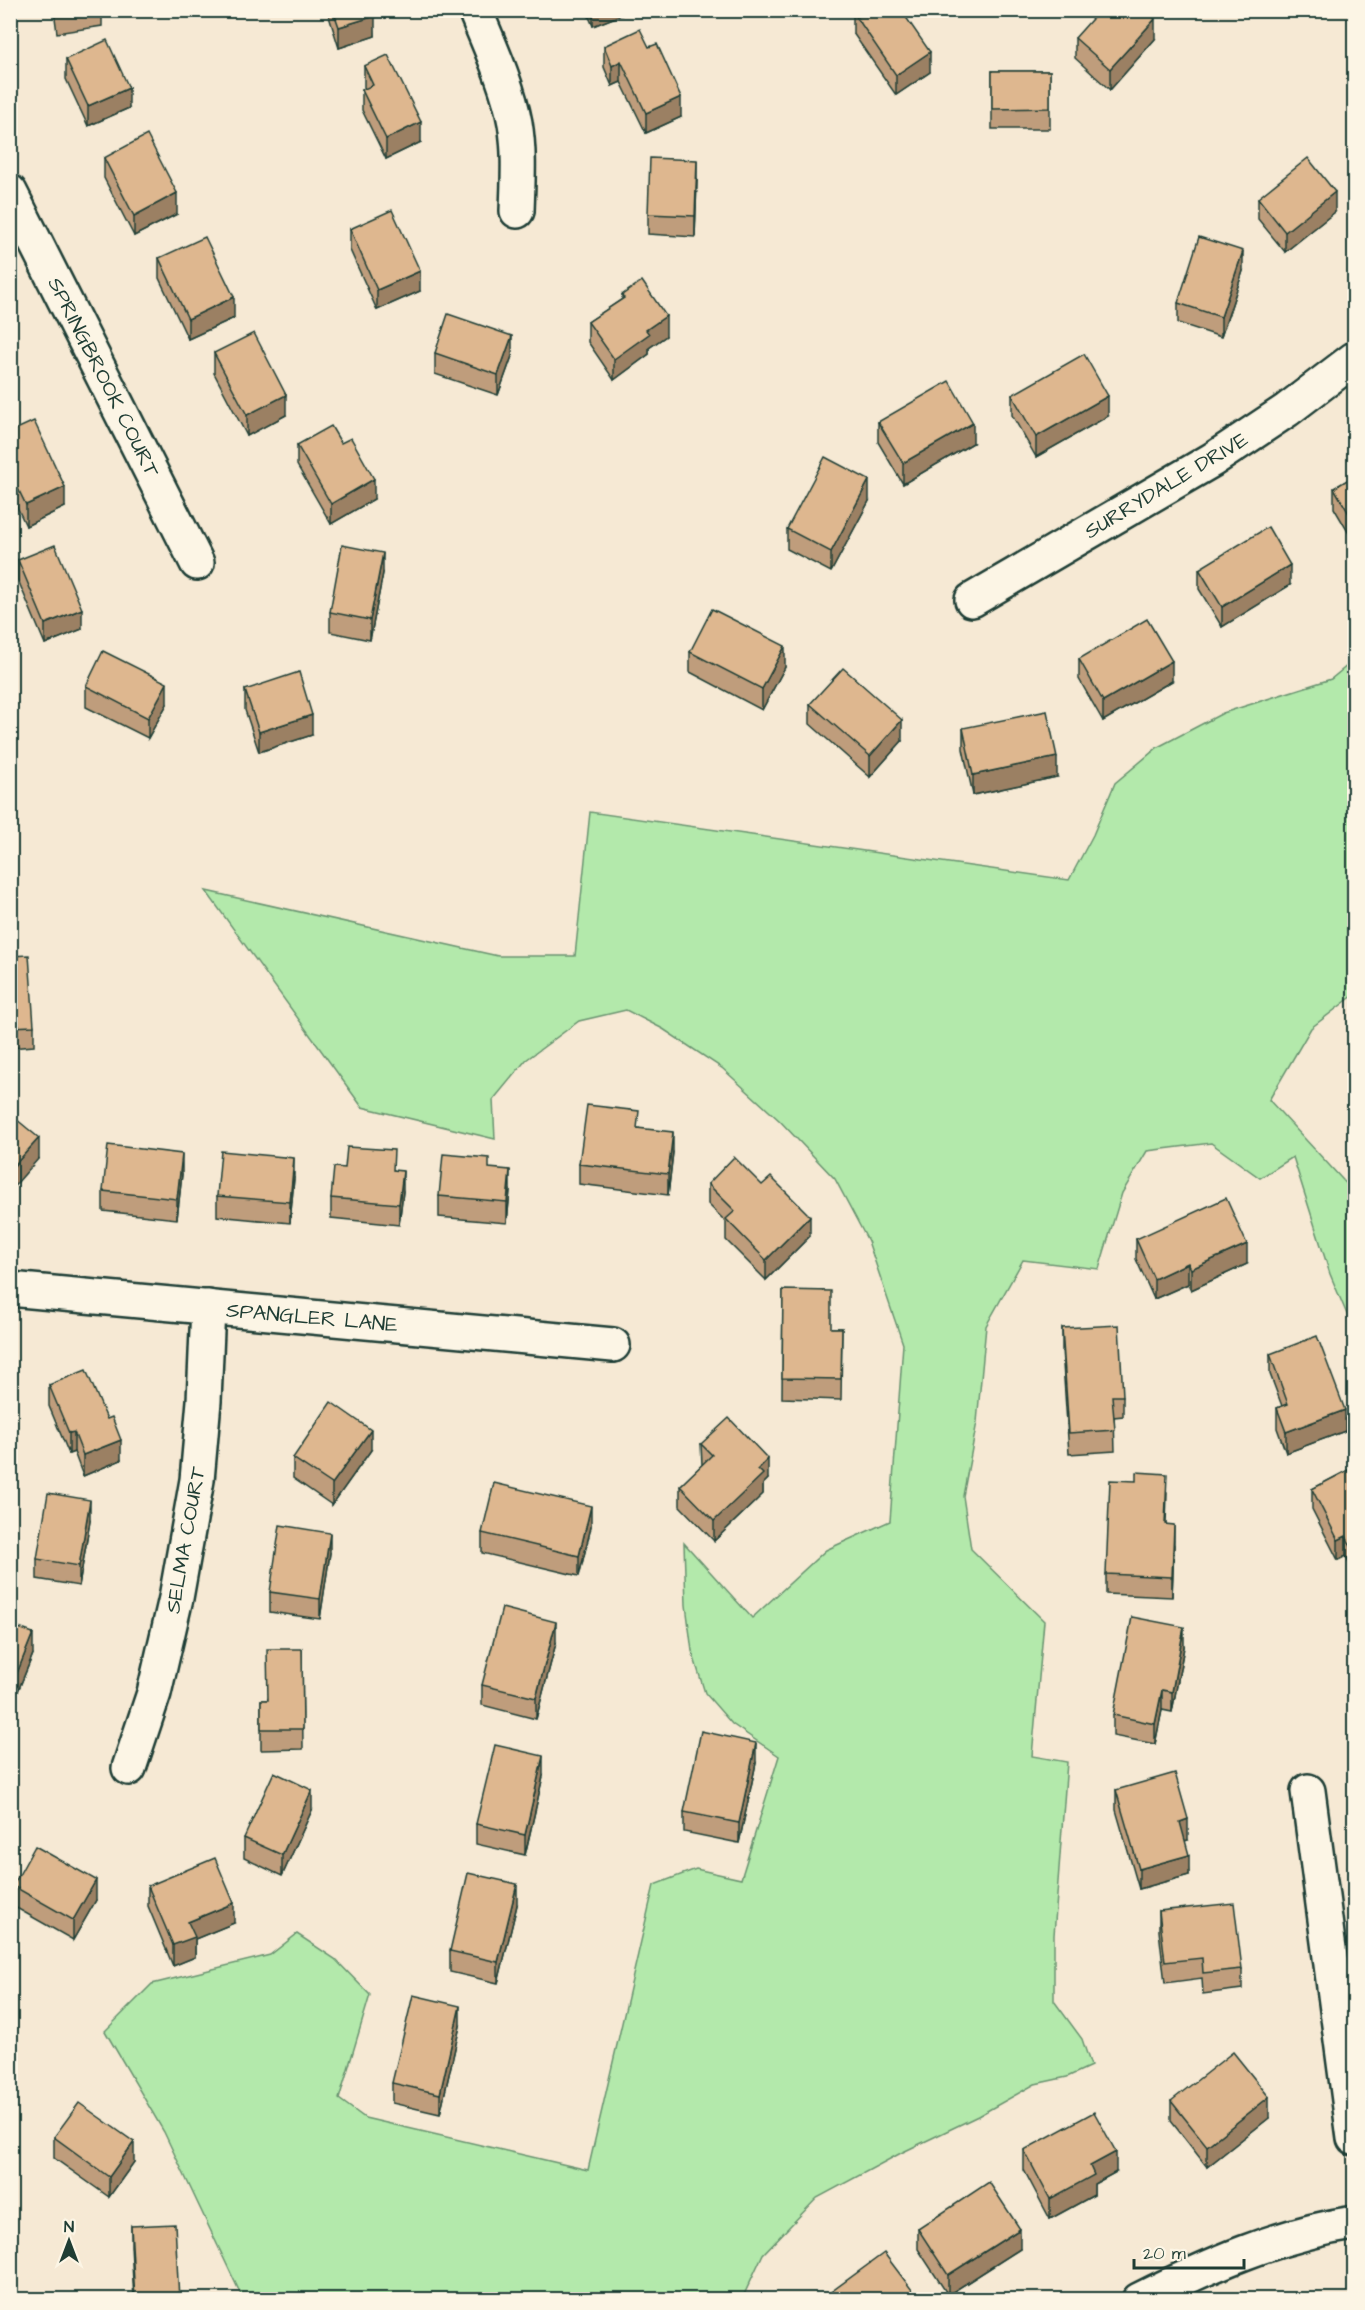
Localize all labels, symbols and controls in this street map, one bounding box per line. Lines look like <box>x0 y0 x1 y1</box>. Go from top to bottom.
street label: SPRINGBROOK COURT <box>41 272 167 483</box>
street label: SURRYDALE DRIVE <box>1079 425 1254 546</box>
street label: SPANGLER LANE <box>225 1296 399 1339</box>
street label: SELMA COURT <box>158 1464 213 1616</box>
north arrow <box>39 2211 99 2271</box>
text: N <box>64 2216 74 2238</box>
scale bar <box>1134 2232 1244 2270</box>
text: 20 m <box>1143 2241 1186 2266</box>

